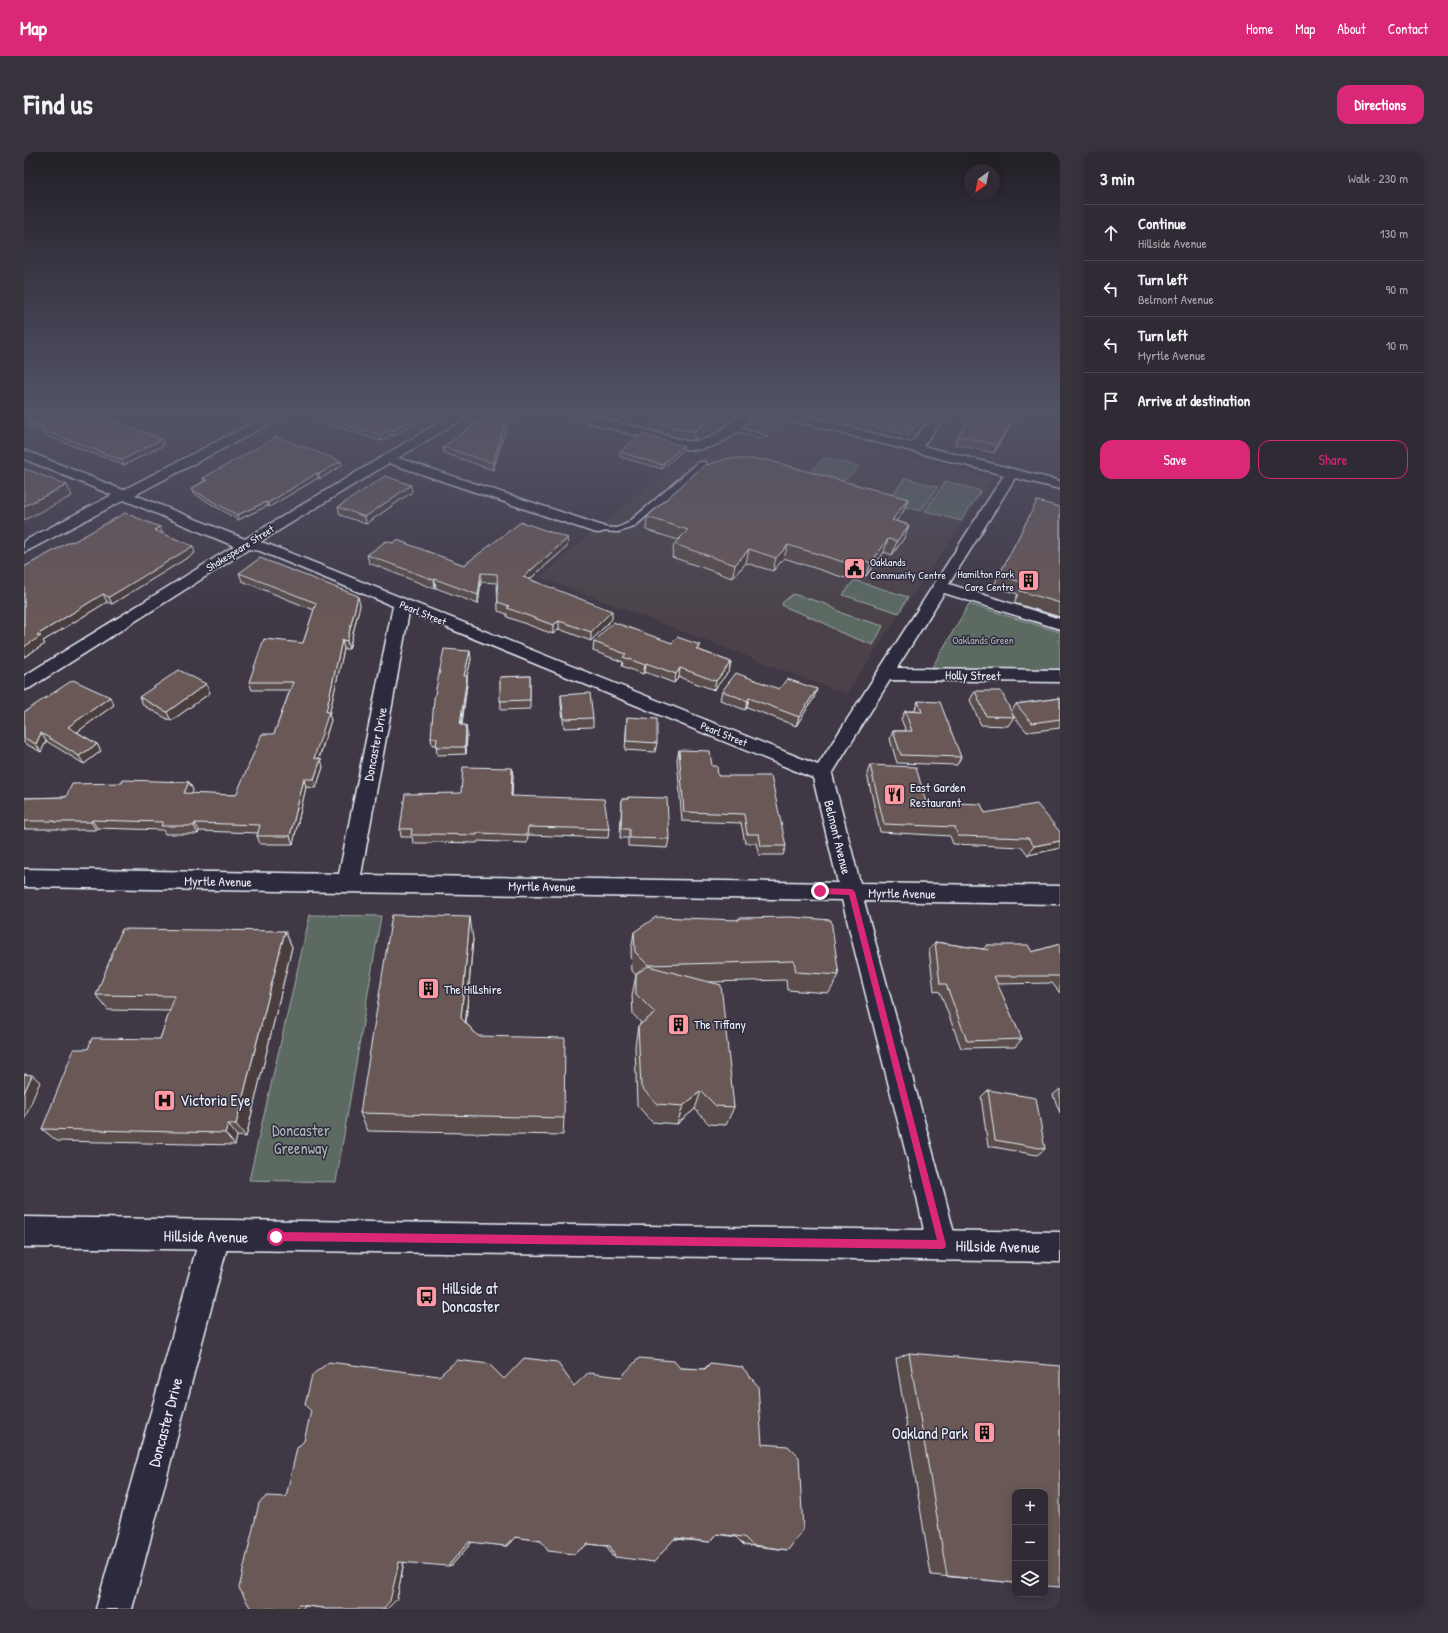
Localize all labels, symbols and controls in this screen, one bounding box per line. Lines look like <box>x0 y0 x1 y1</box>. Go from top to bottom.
text: Map <box>20 15 47 41</box>
text: Home <box>1246 19 1273 38</box>
text: Map <box>1295 19 1315 38</box>
text: About <box>1337 19 1366 38</box>
text: Contact <box>1388 19 1428 38</box>
text: Find us <box>24 85 93 123</box>
button: Directions <box>1337 85 1424 124</box>
north arrow <box>964 164 1000 200</box>
text: 3 min <box>1100 167 1135 190</box>
text: Walk · 230 m <box>1348 169 1408 187</box>
text: Continue <box>1138 213 1186 234</box>
icon: ahead <box>1100 222 1122 244</box>
text: 130 m <box>1380 224 1408 242</box>
text: Hillside Avenue <box>1138 234 1207 252</box>
text: Turn left <box>1138 269 1188 290</box>
icon: left <box>1100 278 1122 300</box>
text: 90 m <box>1386 280 1408 298</box>
text: Belmont Avenue <box>1138 290 1214 308</box>
text: Turn left <box>1138 325 1188 346</box>
icon: left <box>1100 334 1122 356</box>
text: 10 m <box>1386 336 1408 354</box>
text: Myrtle Avenue <box>1138 346 1205 364</box>
icon: arrive <box>1100 390 1122 412</box>
text: Arrive at destination <box>1138 390 1250 411</box>
button: Save <box>1100 440 1250 479</box>
button: Share <box>1258 440 1408 479</box>
street label: Shakespeare Street <box>204 521 277 574</box>
public building icon: Oaklands Community Centre <box>841 555 867 581</box>
place label: Oaklands Community Centre <box>870 555 947 582</box>
place label: Hamilton Park Care Centre <box>958 567 1015 594</box>
building icon: Hamilton Park Care Centre <box>1016 567 1042 593</box>
street label: Pearl Street <box>398 597 449 629</box>
park label: Oaklands Green <box>952 633 1014 647</box>
street label: Holly Street <box>945 666 1002 684</box>
street label: Doncaster Drive <box>359 706 391 782</box>
street label: Pearl Street <box>699 718 750 750</box>
place label: East Garden Restaurant <box>910 778 966 811</box>
restaurant icon: East Garden Restaurant <box>881 781 907 807</box>
street label: Belmont Avenue <box>820 798 856 876</box>
street label: Myrtle Avenue <box>184 871 252 891</box>
street label: Myrtle Avenue <box>508 876 576 896</box>
route end <box>811 882 829 900</box>
street label: Myrtle Avenue <box>868 883 936 903</box>
building icon: The Hillshire <box>416 976 442 1002</box>
place label: The Hillshire <box>444 980 502 998</box>
building icon: The Tiffany <box>666 1011 692 1037</box>
place label: The Tiffany <box>694 1015 747 1033</box>
hospital icon: Victoria Eye <box>151 1087 177 1113</box>
place label: Victoria Eye <box>180 1089 251 1111</box>
park label: Doncaster Greenway <box>272 1119 330 1159</box>
street label: Hillside Avenue <box>164 1224 249 1248</box>
route start <box>267 1228 285 1246</box>
street label: Hillside Avenue <box>956 1234 1041 1258</box>
place label: Hillside at Doncaster <box>442 1277 500 1317</box>
bus stop icon: Hillside at Doncaster <box>413 1284 439 1310</box>
street label: Doncaster Drive <box>143 1374 188 1469</box>
building icon: Oakland Park <box>971 1420 997 1446</box>
place label: Oakland Park <box>892 1422 968 1444</box>
map controls <box>1012 1489 1048 1597</box>
button: + <box>1012 1489 1048 1525</box>
button: − <box>1012 1525 1048 1561</box>
button: layers <box>1012 1561 1048 1597</box>

